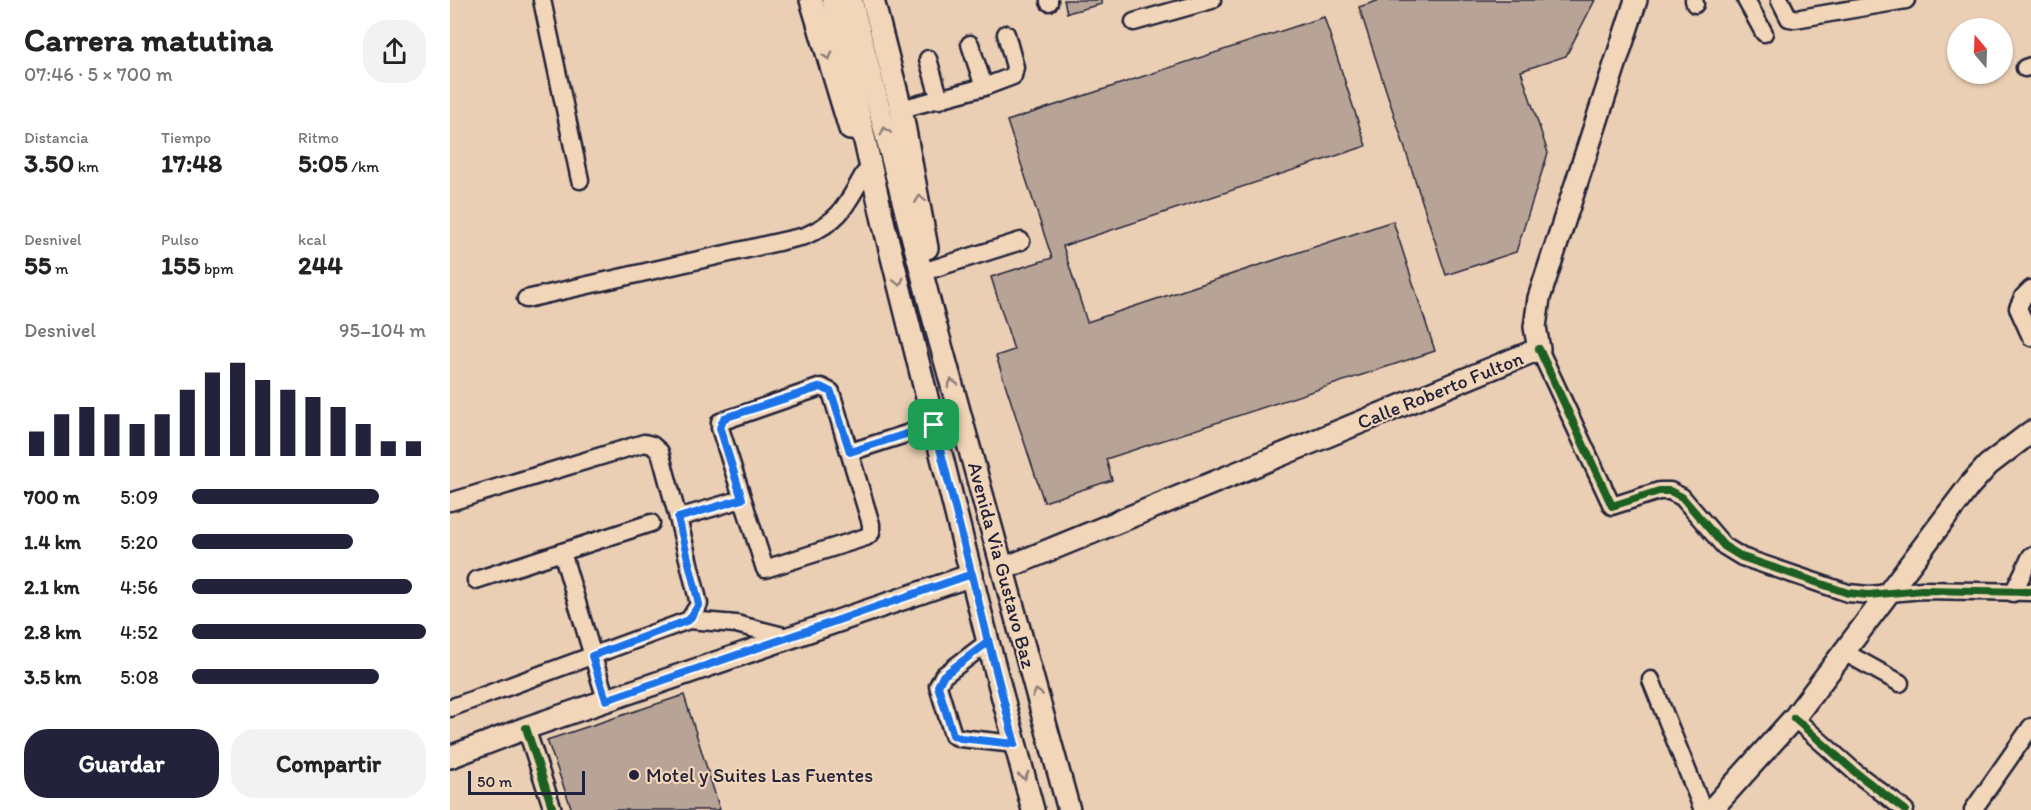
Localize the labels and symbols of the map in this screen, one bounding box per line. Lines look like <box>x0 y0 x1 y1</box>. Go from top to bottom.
north arrow <box>1947 18 2013 84</box>
one-way arrow <box>821 50 833 61</box>
one-way arrow <box>879 126 892 136</box>
one-way arrow <box>914 195 926 204</box>
one-way arrow <box>891 277 904 287</box>
street label: Calle Roberto Fulton <box>1354 346 1527 434</box>
one-way arrow <box>946 378 959 388</box>
pin <box>908 399 959 450</box>
street label: Avenida Via Gustavo Baz <box>963 459 1041 671</box>
one-way arrow <box>1032 688 1044 699</box>
place label: Motel y Suites Las Fuentes <box>646 763 873 787</box>
scale bar <box>468 768 585 796</box>
marker: Motel y Suites Las Fuentes <box>627 768 641 782</box>
one-way arrow <box>1017 771 1030 781</box>

